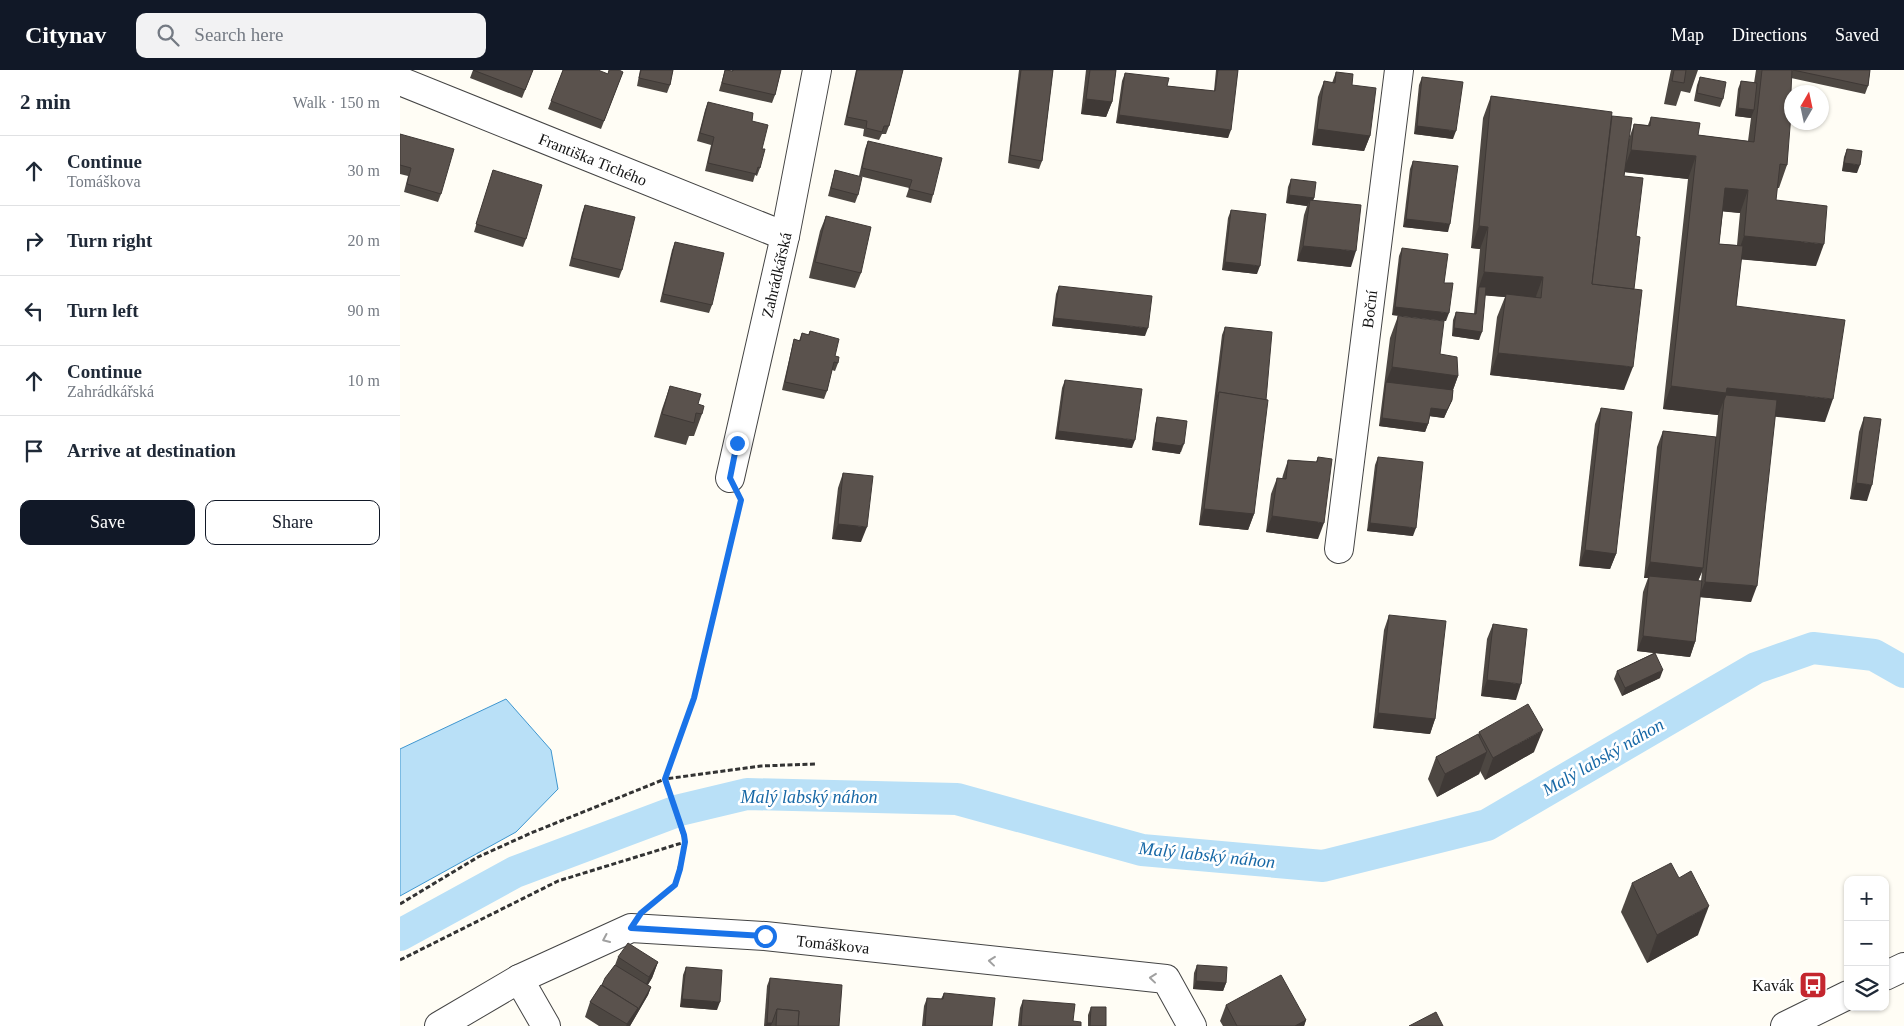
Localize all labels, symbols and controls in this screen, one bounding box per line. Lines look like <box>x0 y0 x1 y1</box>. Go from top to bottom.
search box <box>136 13 486 58</box>
icon: search <box>154 21 182 49</box>
text: Citynav <box>25 22 106 48</box>
text: Search here <box>194 24 283 45</box>
text: Map <box>1671 25 1704 45</box>
text: Directions <box>1732 25 1807 45</box>
text: Saved <box>1835 25 1879 45</box>
north arrow <box>1784 85 1829 130</box>
text: 2 min <box>20 90 71 114</box>
text: Walk · 150 m <box>293 94 380 111</box>
street label: Františka Tichého <box>536 130 649 189</box>
text: Continue <box>67 151 142 172</box>
icon: ahead <box>20 157 48 185</box>
text: 30 m <box>348 162 380 179</box>
text: Tomáškova <box>67 173 141 190</box>
icon: right <box>20 227 48 255</box>
text: Turn right <box>67 230 152 251</box>
street label: Zahrádkářská <box>758 231 795 319</box>
text: 20 m <box>348 232 380 249</box>
street label: Boční <box>1359 289 1380 329</box>
icon: left <box>20 297 48 325</box>
text: Turn left <box>67 300 139 321</box>
text: 90 m <box>348 302 380 319</box>
text: Continue <box>67 361 142 382</box>
icon: ahead <box>20 367 48 395</box>
text: 10 m <box>348 372 380 389</box>
text: Zahrádkářská <box>67 383 154 400</box>
route end <box>726 432 749 455</box>
icon: arrive <box>20 437 48 465</box>
text: Arrive at destination <box>67 440 236 461</box>
button: Save <box>20 500 195 545</box>
button: Share <box>205 500 380 545</box>
water label: Malý labský náhon <box>1538 714 1667 800</box>
water label: Malý labský náhon <box>740 787 877 807</box>
water label: Malý labský náhon <box>1137 838 1276 872</box>
map controls <box>1844 876 1889 1011</box>
button: + <box>1844 876 1889 921</box>
button: − <box>1844 921 1889 966</box>
route start <box>754 925 777 948</box>
street label: Tomáškova <box>795 932 870 957</box>
one-way arrow <box>602 933 611 944</box>
one-way arrow <box>987 955 995 966</box>
button: layers <box>1844 966 1889 1011</box>
bus stop icon: Kavák <box>1798 970 1828 1000</box>
one-way arrow <box>1149 973 1157 984</box>
place label: Kavák <box>1752 977 1794 994</box>

